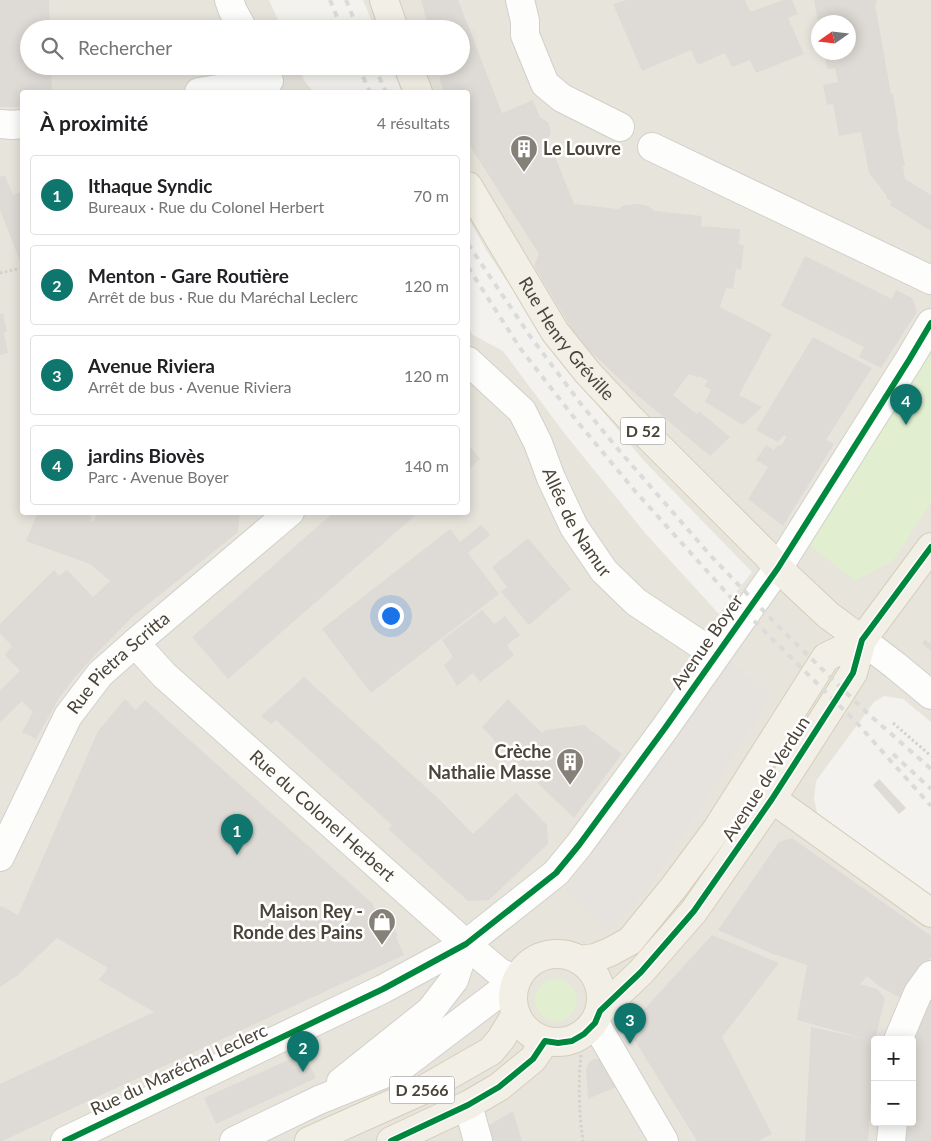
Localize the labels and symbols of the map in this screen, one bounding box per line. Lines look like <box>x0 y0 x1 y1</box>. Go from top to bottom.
north arrow <box>811 15 856 60</box>
building icon: Le Louvre <box>509 134 539 173</box>
place label: Le Louvre <box>543 137 621 159</box>
street label: Rue Henry Gréville <box>515 273 620 404</box>
pin: 4 <box>890 384 922 425</box>
road number: D 52 <box>620 418 666 444</box>
street label: Allée de Namur <box>538 465 616 582</box>
street label: Avenue Boyer <box>665 589 747 693</box>
your location <box>378 603 404 629</box>
street label: Rue Pietra Scritta <box>62 607 174 718</box>
street label: Avenue de Verdun <box>717 712 814 845</box>
place label: Crèche Nathalie Masse <box>428 740 551 783</box>
street label: Rue du Colonel Herbert <box>246 745 400 886</box>
building icon: Crèche Nathalie Masse <box>555 747 585 786</box>
pin: 1 <box>221 814 253 855</box>
place label: Maison Rey - Ronde des Pains <box>233 900 363 943</box>
shop icon: Maison Rey - Ronde des Pains <box>367 907 397 946</box>
pin: 3 <box>614 1003 646 1044</box>
street label: Rue du Maréchal Leclerc <box>87 1018 271 1120</box>
pin: 2 <box>287 1031 319 1072</box>
road number: D 2566 <box>390 1076 454 1104</box>

